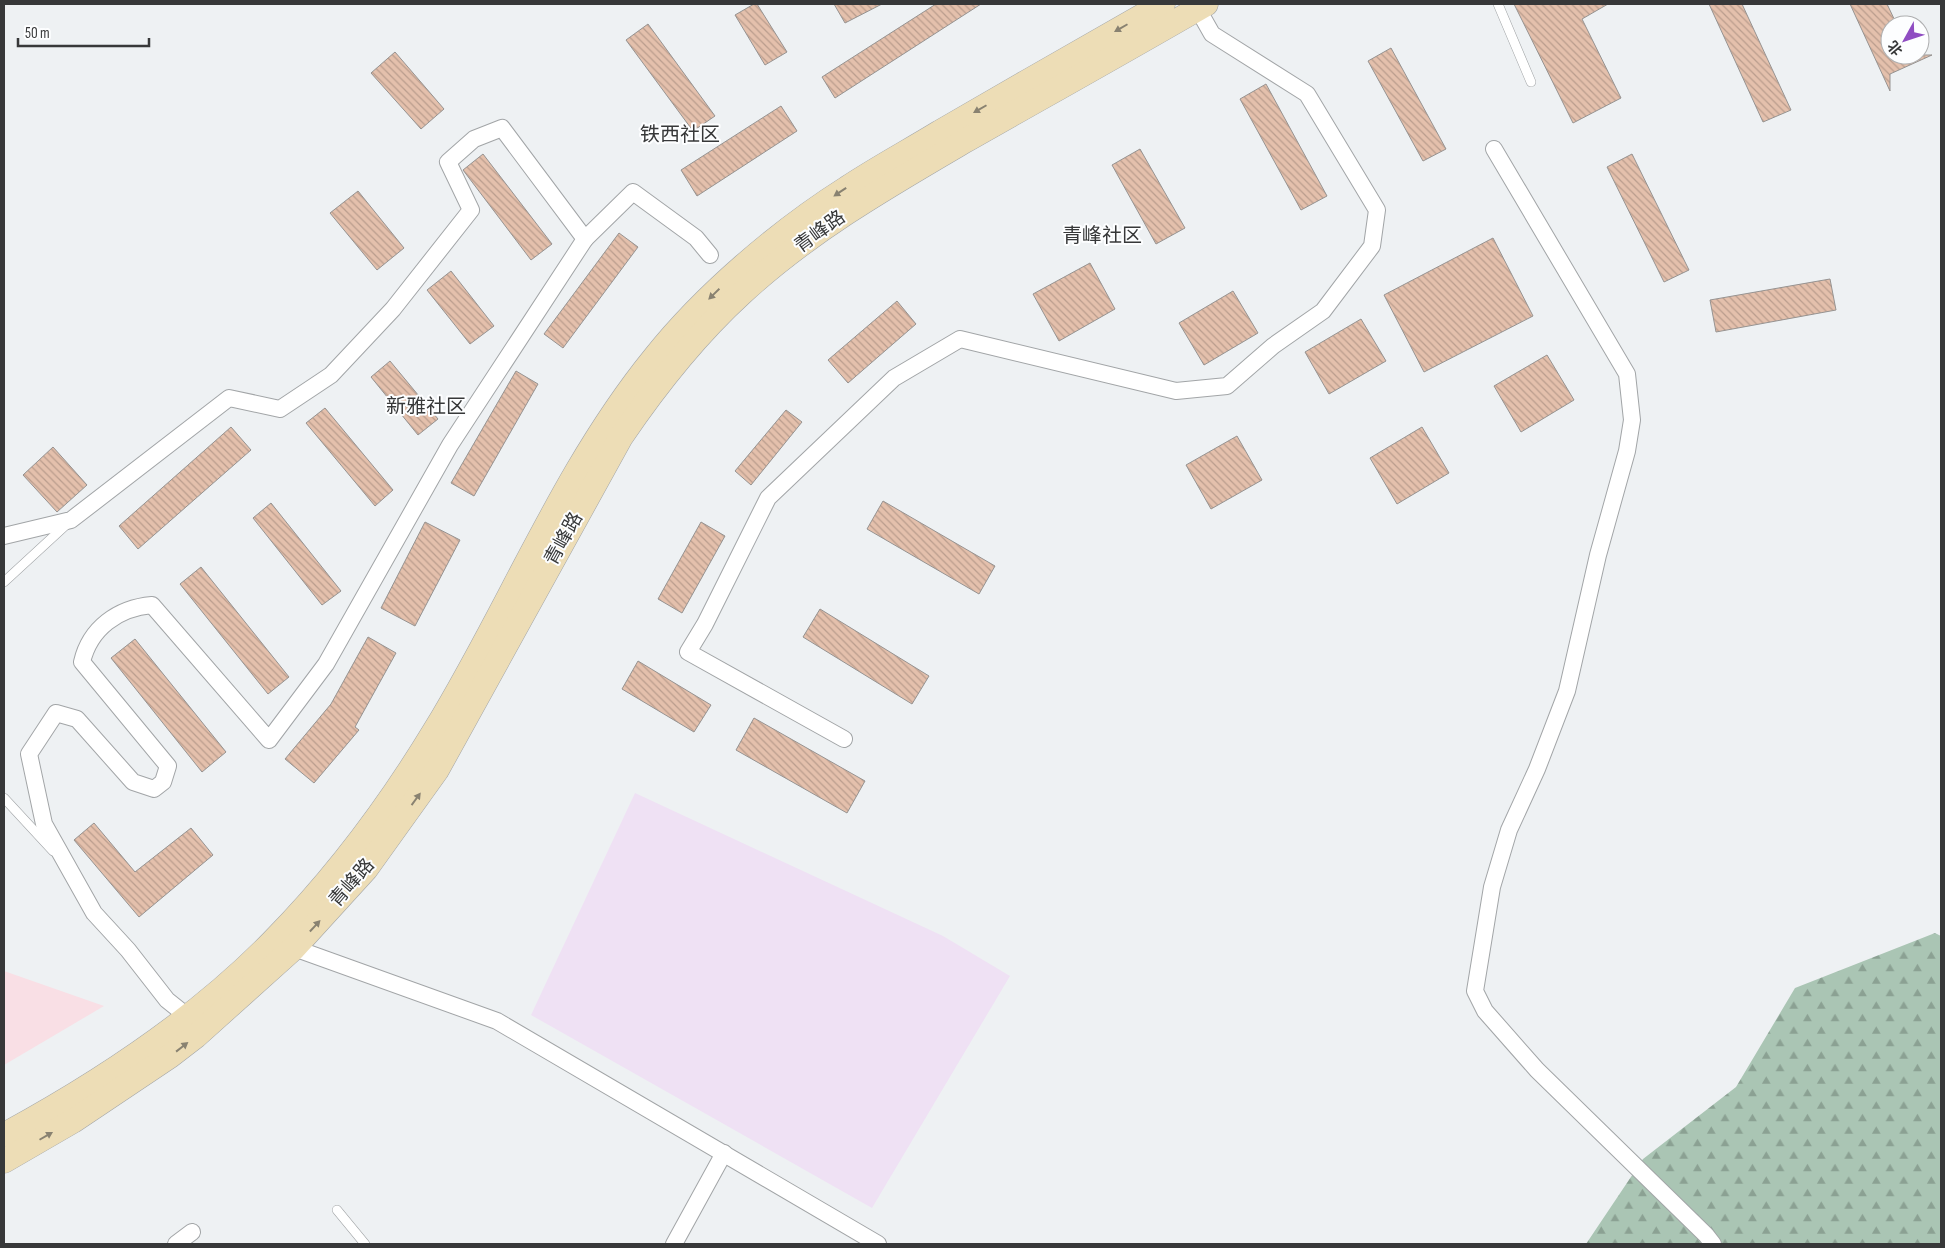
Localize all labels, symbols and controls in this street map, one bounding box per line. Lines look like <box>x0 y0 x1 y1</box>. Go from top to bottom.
scale bar <box>18 15 149 47</box>
north arrow <box>1880 15 1930 65</box>
text: 50 m <box>25 24 50 43</box>
one-way arrow <box>1113 24 1128 32</box>
text: 北 <box>1884 37 1906 59</box>
one-way arrow <box>973 104 986 113</box>
district label: 铁西社区 <box>640 123 720 147</box>
one-way arrow <box>833 187 847 197</box>
street label: 青峰路 <box>790 206 850 258</box>
district label: 青峰社区 <box>1062 224 1142 248</box>
one-way arrow <box>709 288 721 300</box>
district label: 新雅社区 <box>386 395 466 419</box>
street label: 青峰路 <box>540 508 588 570</box>
one-way arrow <box>411 792 421 806</box>
street label: 青峰路 <box>325 854 379 912</box>
one-way arrow <box>309 920 320 932</box>
one-way arrow <box>175 1042 189 1052</box>
one-way arrow <box>39 1132 53 1141</box>

